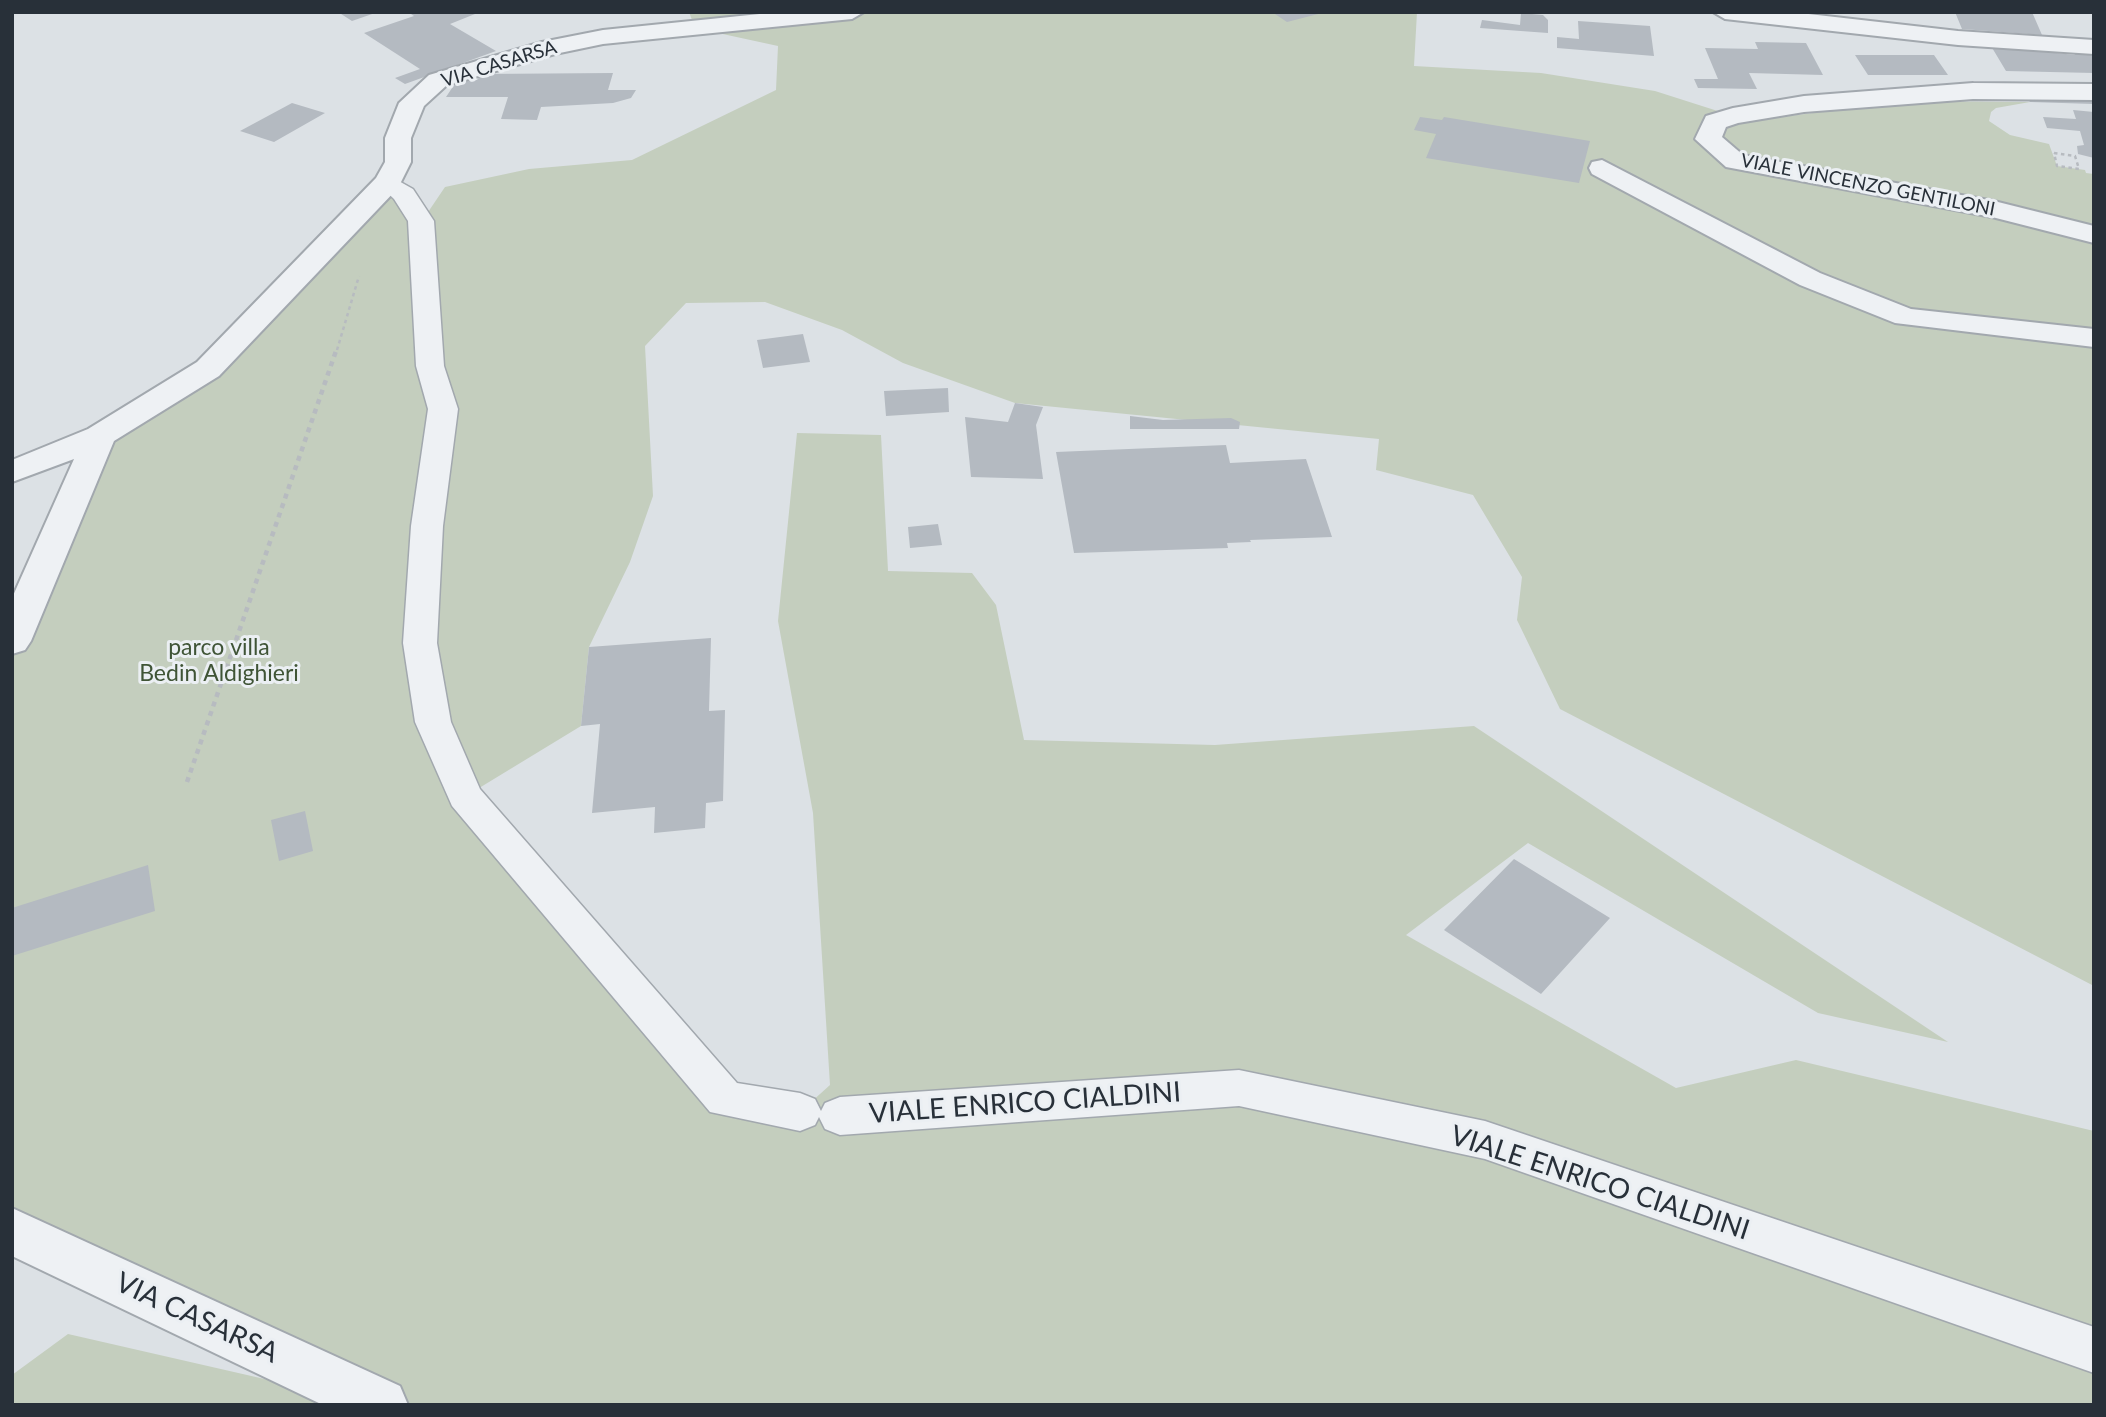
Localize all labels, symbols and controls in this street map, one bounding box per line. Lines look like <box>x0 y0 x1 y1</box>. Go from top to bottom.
street label: VIA CASARSA <box>439 36 559 92</box>
street label: VIALE VINCENZO GENTILONI <box>1739 149 1997 221</box>
park label: parco villa Bedin Aldighieri <box>139 634 299 688</box>
street label: VIALE ENRICO CIALDINI <box>868 1075 1182 1131</box>
street label: VIALE ENRICO CIALDINI <box>1446 1119 1754 1247</box>
street label: VIA CASARSA <box>110 1266 284 1370</box>

